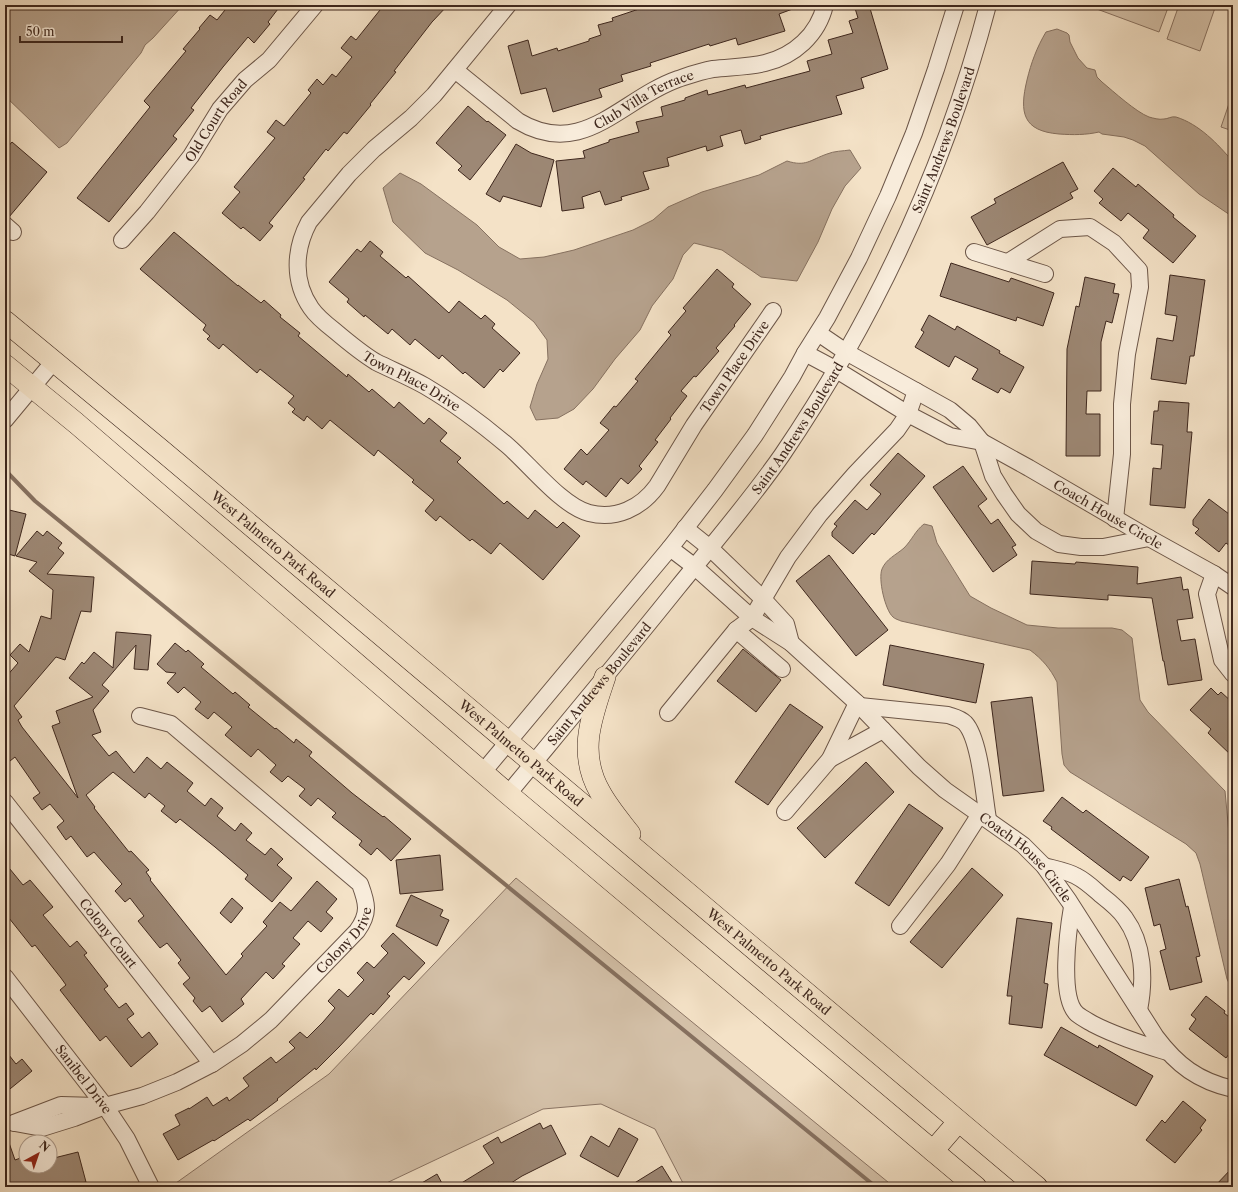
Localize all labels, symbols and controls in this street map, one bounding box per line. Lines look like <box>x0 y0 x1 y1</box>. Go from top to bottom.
scale bar <box>20 18 122 44</box>
text: 50 m <box>26 24 55 39</box>
street label: Saint Andrews Boulevard <box>909 65 978 215</box>
street label: Club Villa Terrace <box>591 66 696 133</box>
street label: Old Court Road <box>181 76 250 165</box>
street label: Town Place Drive <box>697 317 772 416</box>
street label: Town Place Drive <box>360 348 464 414</box>
street label: Saint Andrews Boulevard <box>748 359 847 497</box>
street label: Coach House Circle <box>1051 476 1166 552</box>
street label: West Palmetto Park Road <box>207 487 338 601</box>
street label: Saint Andrews Boulevard <box>544 619 654 749</box>
street label: West Palmetto Park Road <box>455 696 586 810</box>
street label: Coach House Circle <box>976 809 1075 905</box>
street label: Colony Court <box>76 895 141 971</box>
street label: West Palmetto Park Road <box>703 904 834 1018</box>
street label: Colony Drive <box>312 906 374 977</box>
street label: Sanibel Drive <box>52 1041 116 1117</box>
north arrow <box>18 1134 58 1174</box>
text: N <box>36 1138 53 1155</box>

